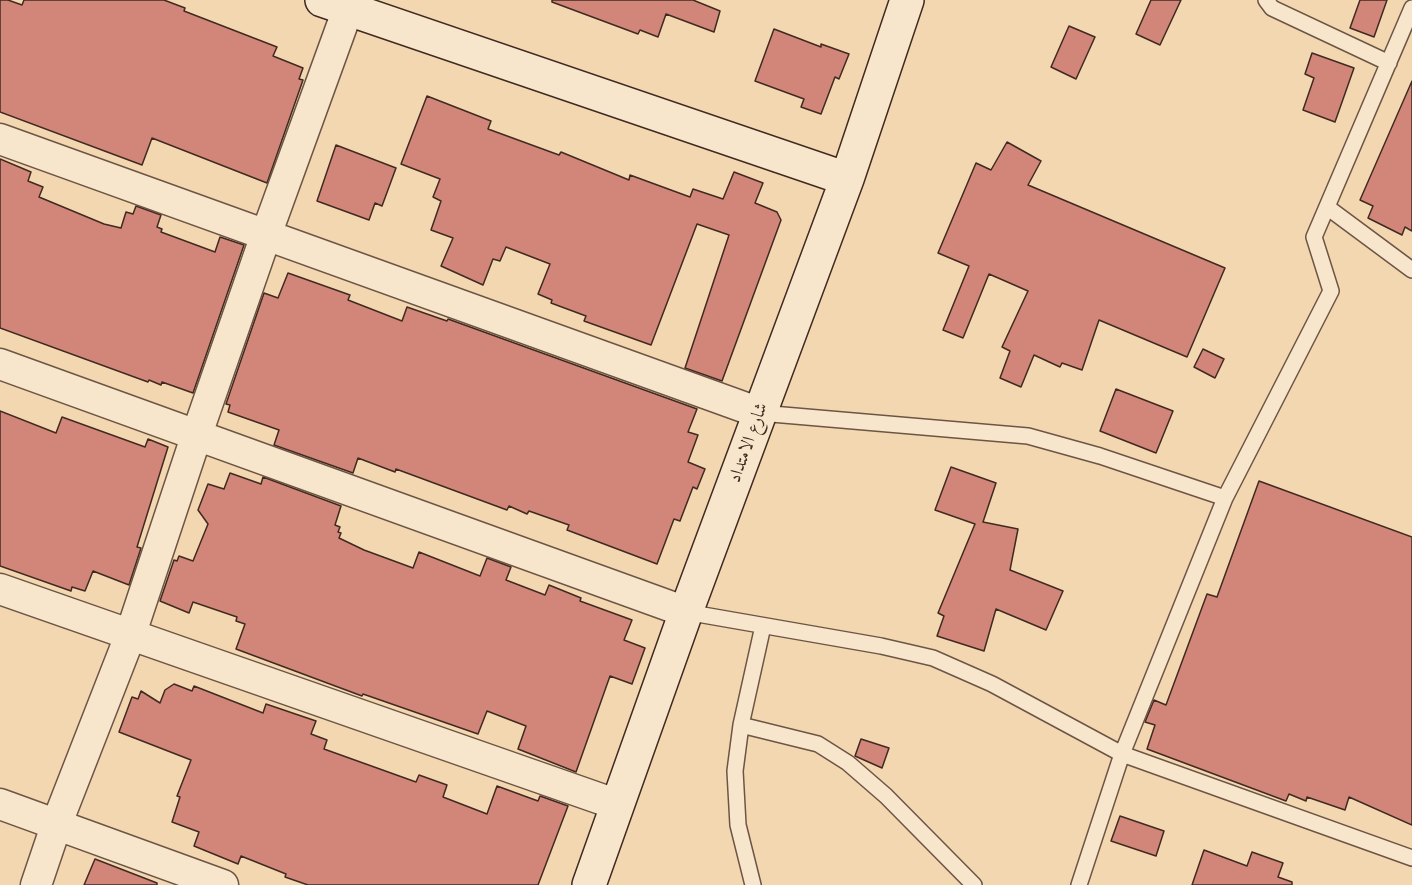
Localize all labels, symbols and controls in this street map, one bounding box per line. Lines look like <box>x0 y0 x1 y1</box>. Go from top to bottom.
street label: شارع الامتداد <box>725 400 773 486</box>

